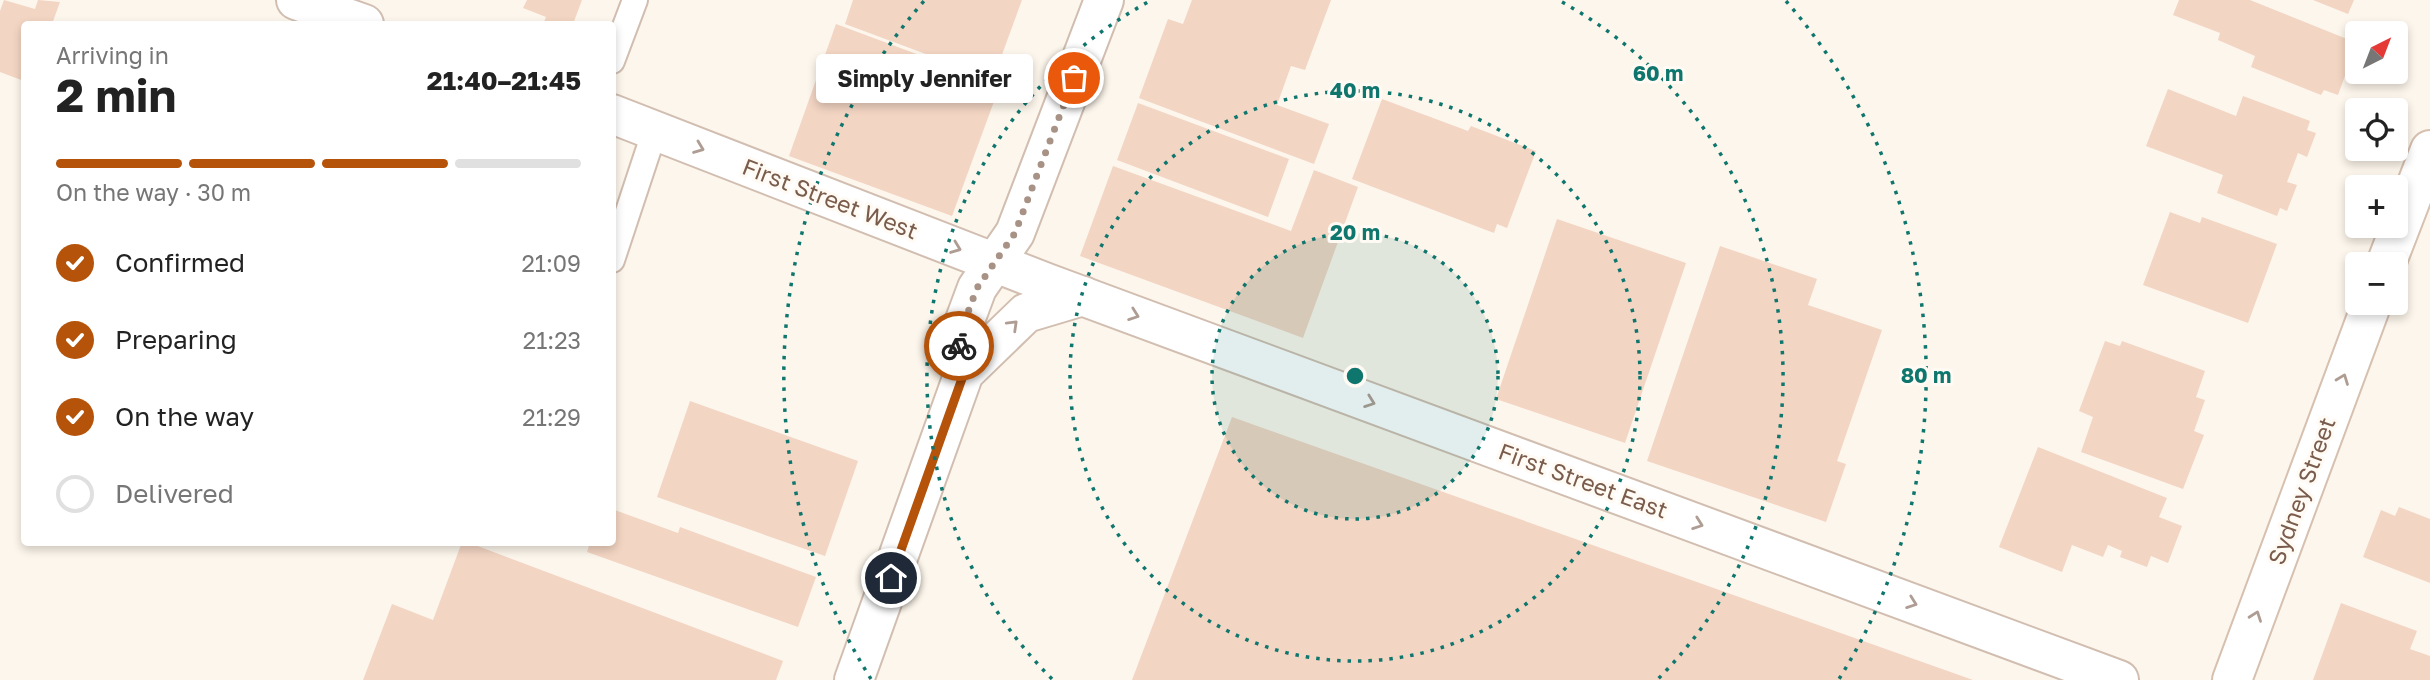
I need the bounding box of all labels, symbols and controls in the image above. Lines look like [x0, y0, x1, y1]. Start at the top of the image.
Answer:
north arrow [2345, 21, 2408, 84]
map controls [2345, 21, 2408, 315]
text: Arriving in [56, 41, 169, 69]
pin [1044, 48, 1104, 108]
callout: Simply Jennifer [815, 54, 1032, 102]
icon: bag [1055, 59, 1093, 97]
text: 60 m [1633, 60, 1683, 86]
text: Simply Jennifer [837, 64, 1012, 92]
text: 21:40–21:45 [427, 65, 581, 96]
text: 2 min [56, 67, 176, 122]
text: 40 m [1330, 77, 1380, 103]
button: locate [2345, 98, 2408, 161]
one-way arrow [692, 139, 704, 153]
street label: First Street West [739, 152, 922, 244]
button: + [2345, 175, 2408, 238]
text: On the way · 30 m [56, 178, 251, 206]
text: 20 m [1330, 219, 1380, 245]
one-way arrow [950, 240, 962, 254]
icon: check [56, 244, 94, 282]
text: Confirmed [115, 247, 245, 278]
text: 21:09 [521, 249, 581, 277]
button: − [2345, 252, 2408, 315]
one-way arrow [1127, 307, 1139, 321]
courier [924, 311, 994, 381]
icon: check [56, 321, 94, 359]
one-way arrow [1005, 321, 1018, 334]
text: Preparing [115, 324, 237, 355]
text: 21:23 [523, 326, 581, 354]
icon: bike [940, 327, 978, 365]
text: 80 m [1901, 362, 1951, 388]
centre of rings [1343, 364, 1367, 388]
one-way arrow [2334, 374, 2348, 386]
one-way arrow [1364, 394, 1376, 408]
icon: check [56, 398, 94, 436]
text: On the way [115, 401, 254, 432]
text: 21:29 [522, 403, 581, 431]
street label: Sydney Street [2261, 413, 2341, 568]
street label: First Street East [1495, 436, 1672, 524]
text: Delivered [115, 478, 234, 509]
one-way arrow [1692, 516, 1704, 530]
pin [861, 548, 921, 608]
icon: home [872, 559, 910, 597]
one-way arrow [1905, 595, 1917, 609]
one-way arrow [2248, 610, 2262, 622]

